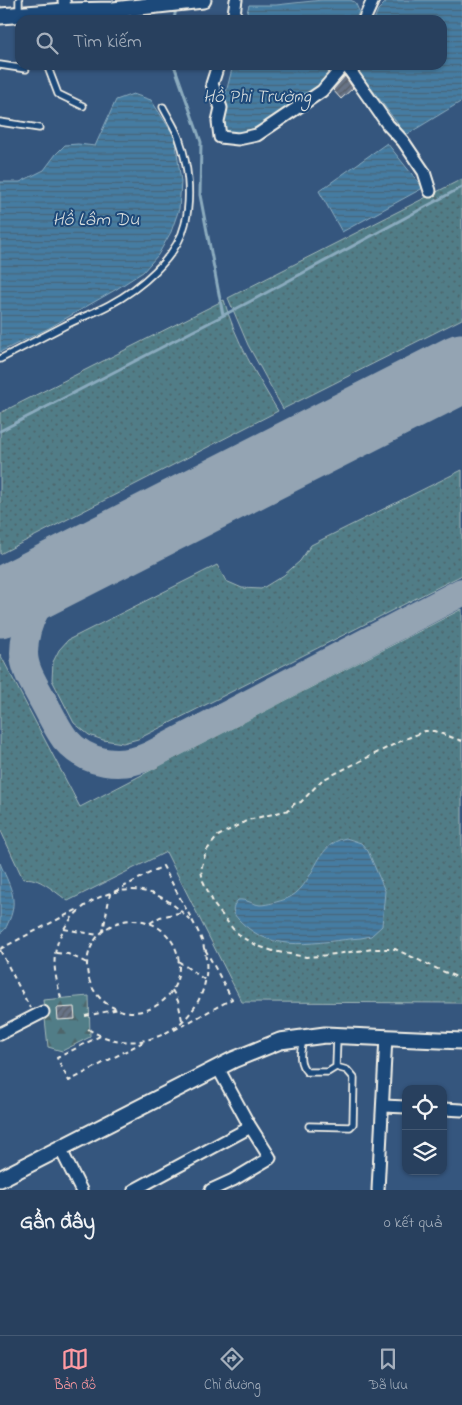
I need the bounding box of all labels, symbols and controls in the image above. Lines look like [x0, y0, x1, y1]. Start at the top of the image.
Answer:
search box [15, 15, 447, 70]
icon: search [33, 29, 61, 57]
text: Tìm kiếm [73, 29, 142, 56]
water label: Hồ Phi Trường [203, 84, 311, 112]
water label: Hồ Lâm Du [52, 207, 140, 234]
map controls [402, 1085, 447, 1175]
button: locate [402, 1085, 447, 1130]
button: layers [402, 1130, 447, 1175]
text: Gần đây [20, 1208, 95, 1238]
text: 0 kết quả [384, 1211, 442, 1235]
tab: Bản đồ [54, 1345, 96, 1396]
tab: Chỉ đường [204, 1345, 261, 1396]
tab: Đã lưu [369, 1345, 408, 1396]

